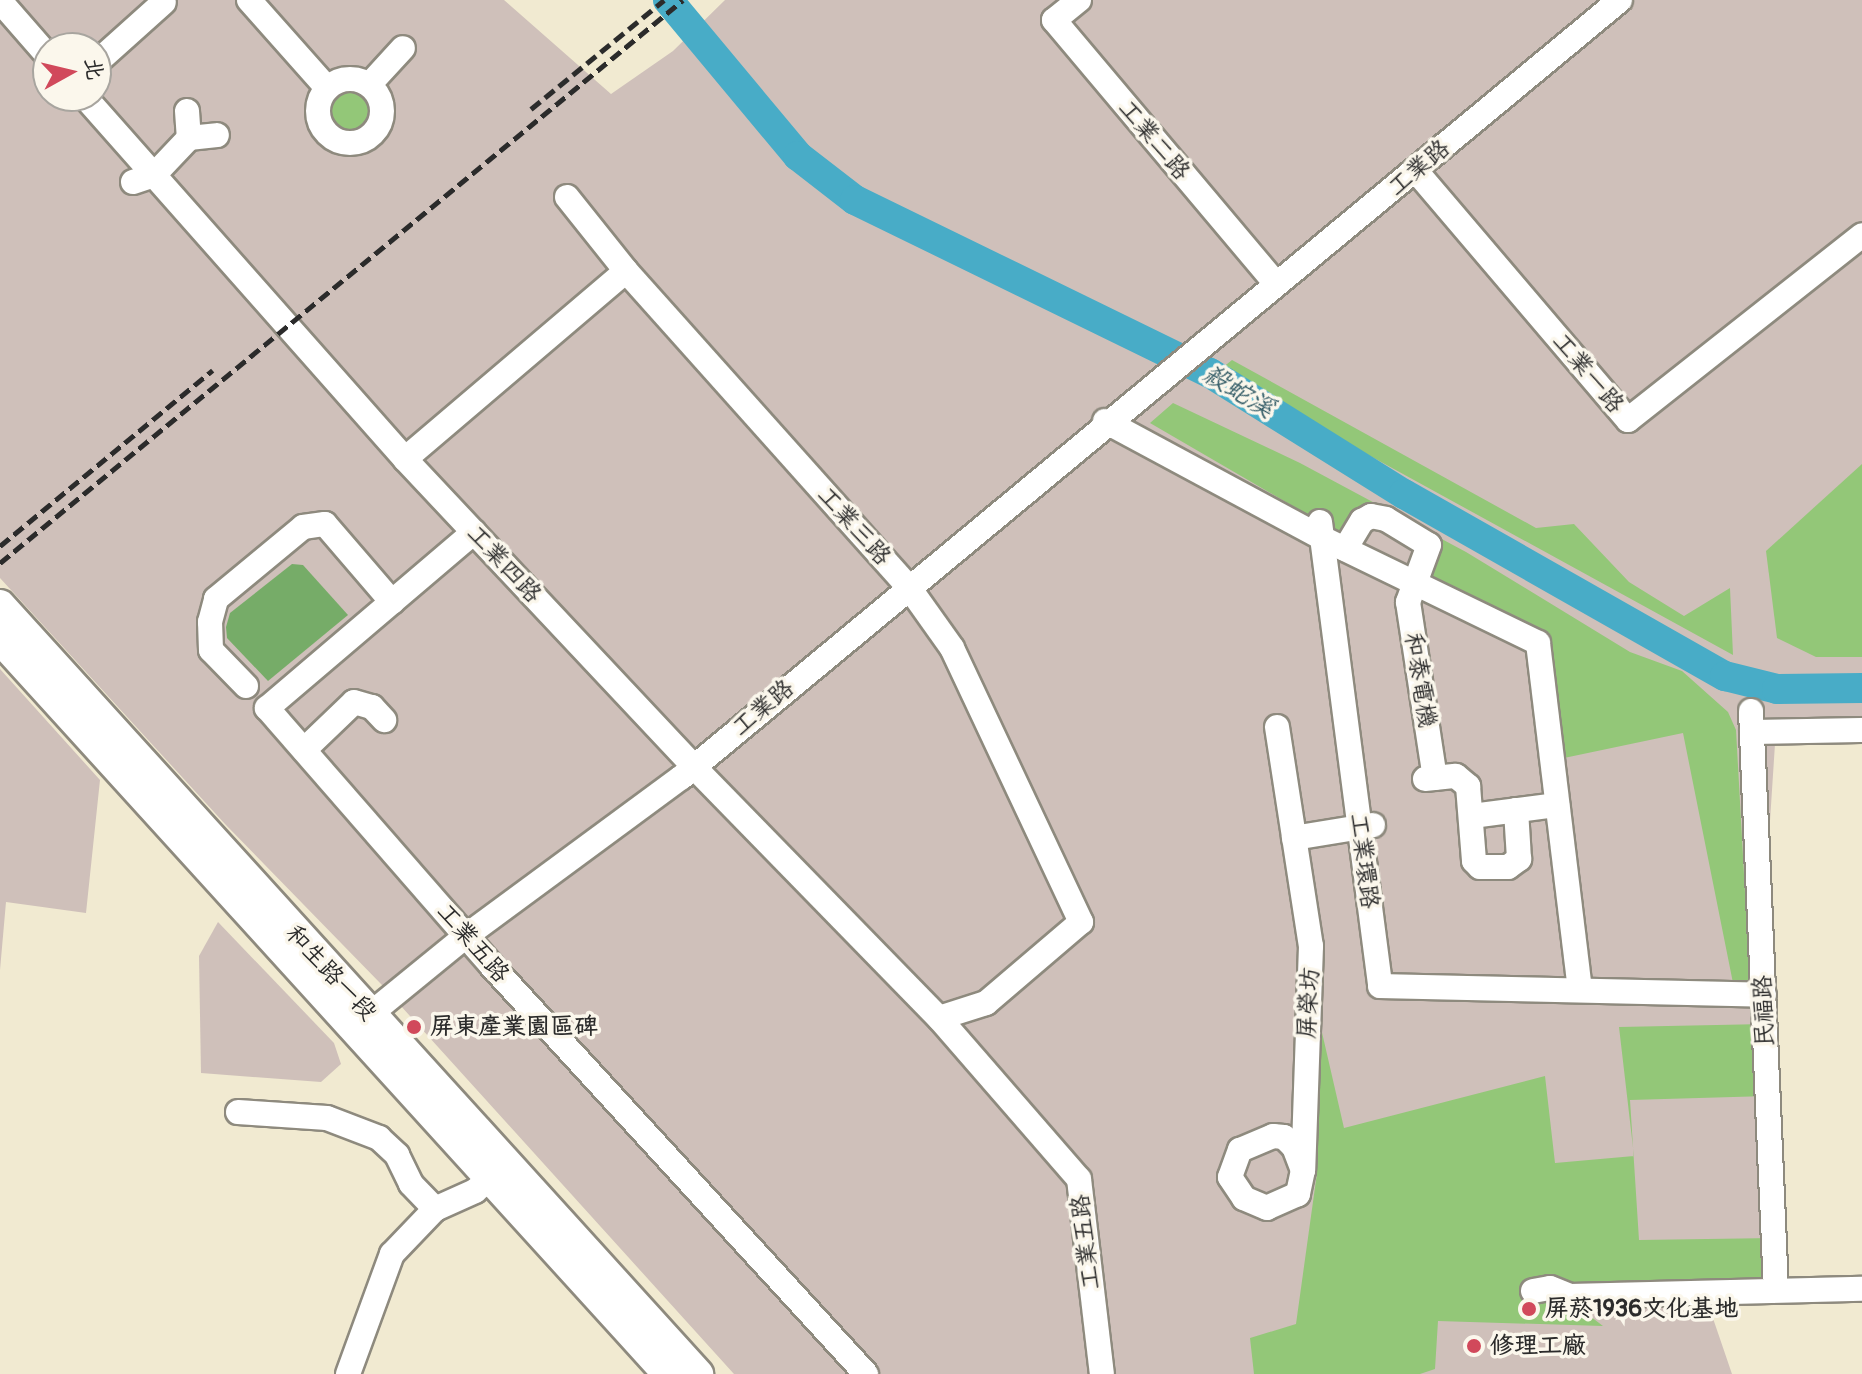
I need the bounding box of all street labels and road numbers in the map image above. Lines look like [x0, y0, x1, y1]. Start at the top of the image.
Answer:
street label: 工業二路 [1112, 94, 1196, 186]
street label: 工業路 [1382, 134, 1456, 202]
street label: 工業一路 [1546, 327, 1630, 419]
street label: 工業三路 [811, 481, 897, 571]
street label: 工業四路 [461, 519, 547, 609]
street label: 和泰電機 [1398, 630, 1442, 730]
street label: 工業路 [726, 674, 800, 742]
street label: 工業環路 [1344, 812, 1384, 910]
street label: 工業五路 [431, 897, 515, 989]
street label: 和生路一段 [280, 919, 382, 1027]
street label: 屏榮坊 [1293, 966, 1325, 1040]
street label: 民福路 [1748, 975, 1780, 1047]
street label: 工業五路 [1066, 1193, 1106, 1291]

